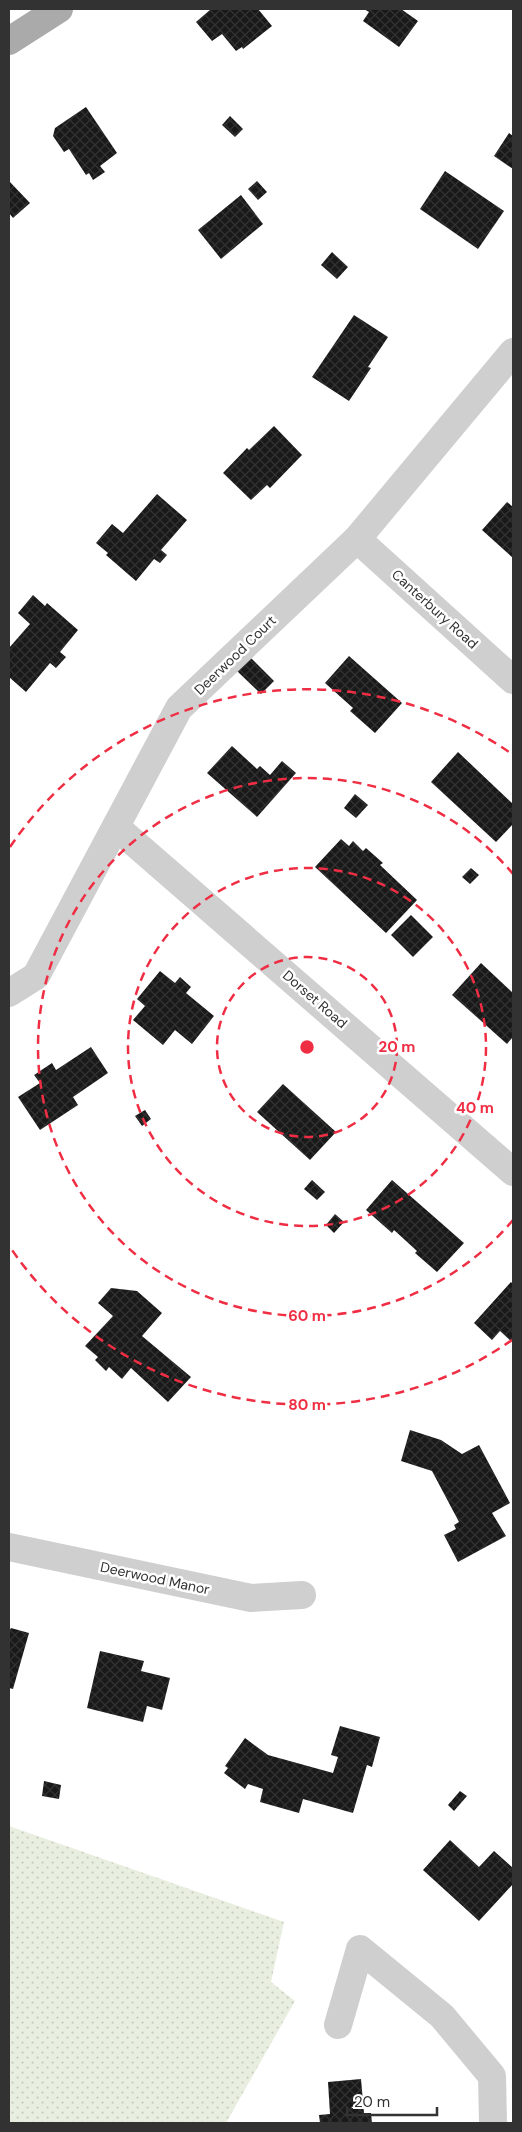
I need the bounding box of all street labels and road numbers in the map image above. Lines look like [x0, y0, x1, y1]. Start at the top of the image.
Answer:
street label: Canterbury Road [388, 565, 482, 653]
street label: Deerwood Court [190, 611, 280, 699]
street label: Dorset Road [279, 966, 351, 1032]
street label: Deerwood Manor [99, 1558, 211, 1598]

